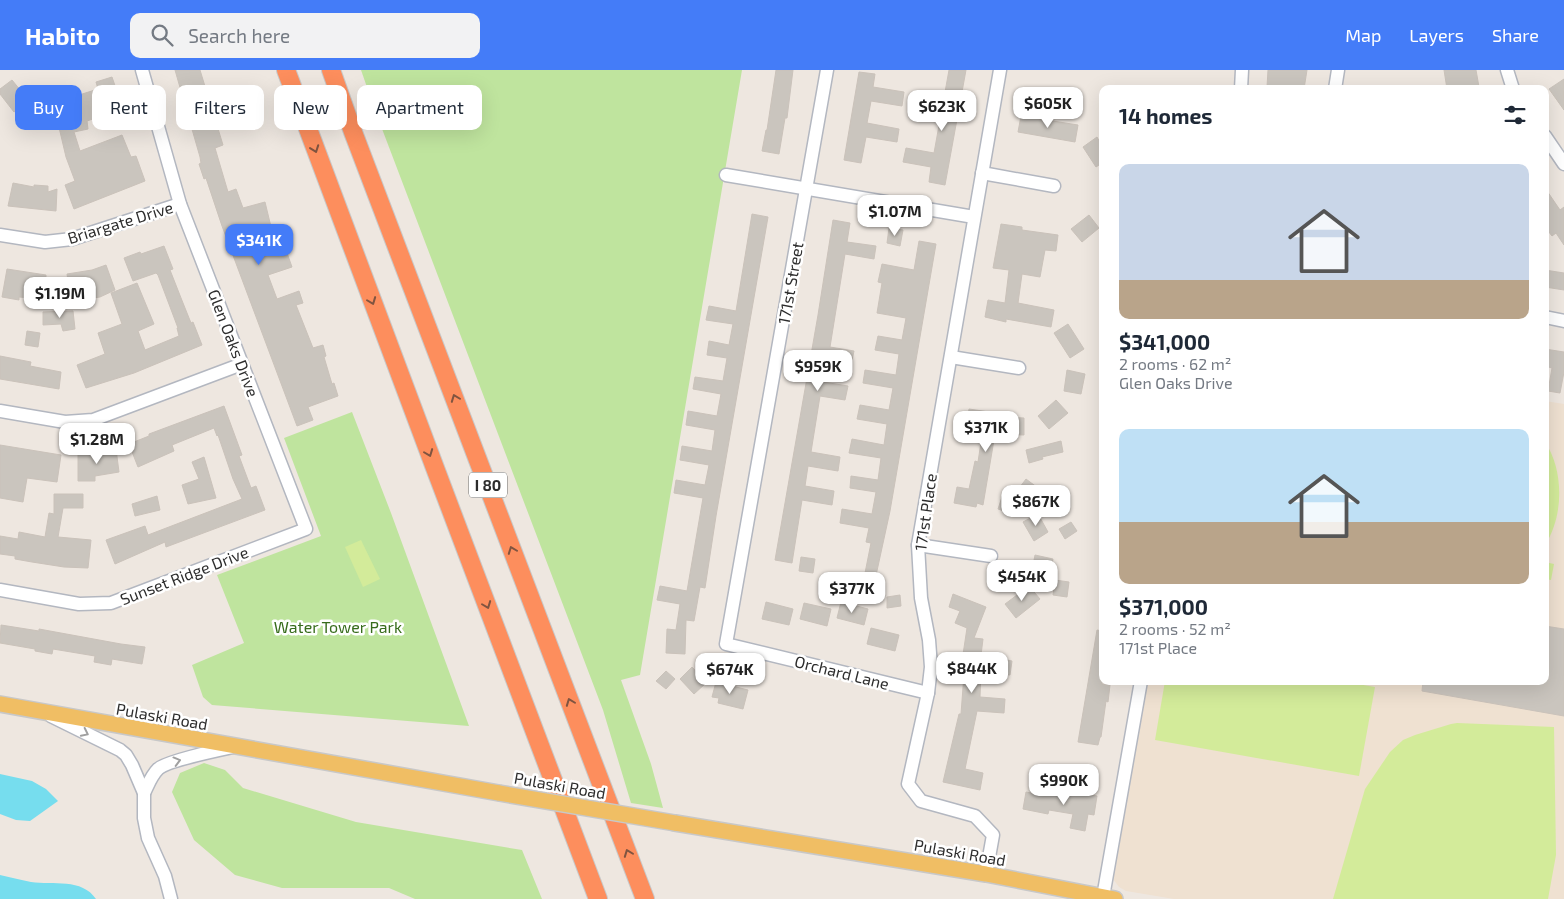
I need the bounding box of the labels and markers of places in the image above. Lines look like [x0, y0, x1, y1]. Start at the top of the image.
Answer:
pin: $605K [1013, 87, 1083, 129]
pin: $623K [907, 90, 977, 132]
pin: $1.07M [854, 194, 936, 237]
pin: $341K [224, 224, 294, 266]
pin: $1.19M [19, 276, 101, 319]
pin: $959K [783, 350, 853, 392]
pin: $371K [951, 410, 1021, 453]
pin: $1.28M [56, 422, 138, 465]
pin: $867K [1001, 484, 1071, 527]
pin: $454K [987, 560, 1057, 602]
pin: $377K [817, 572, 887, 614]
pin: $674K [695, 652, 765, 695]
pin: $844K [937, 652, 1007, 694]
pin: $990K [1029, 764, 1099, 806]

